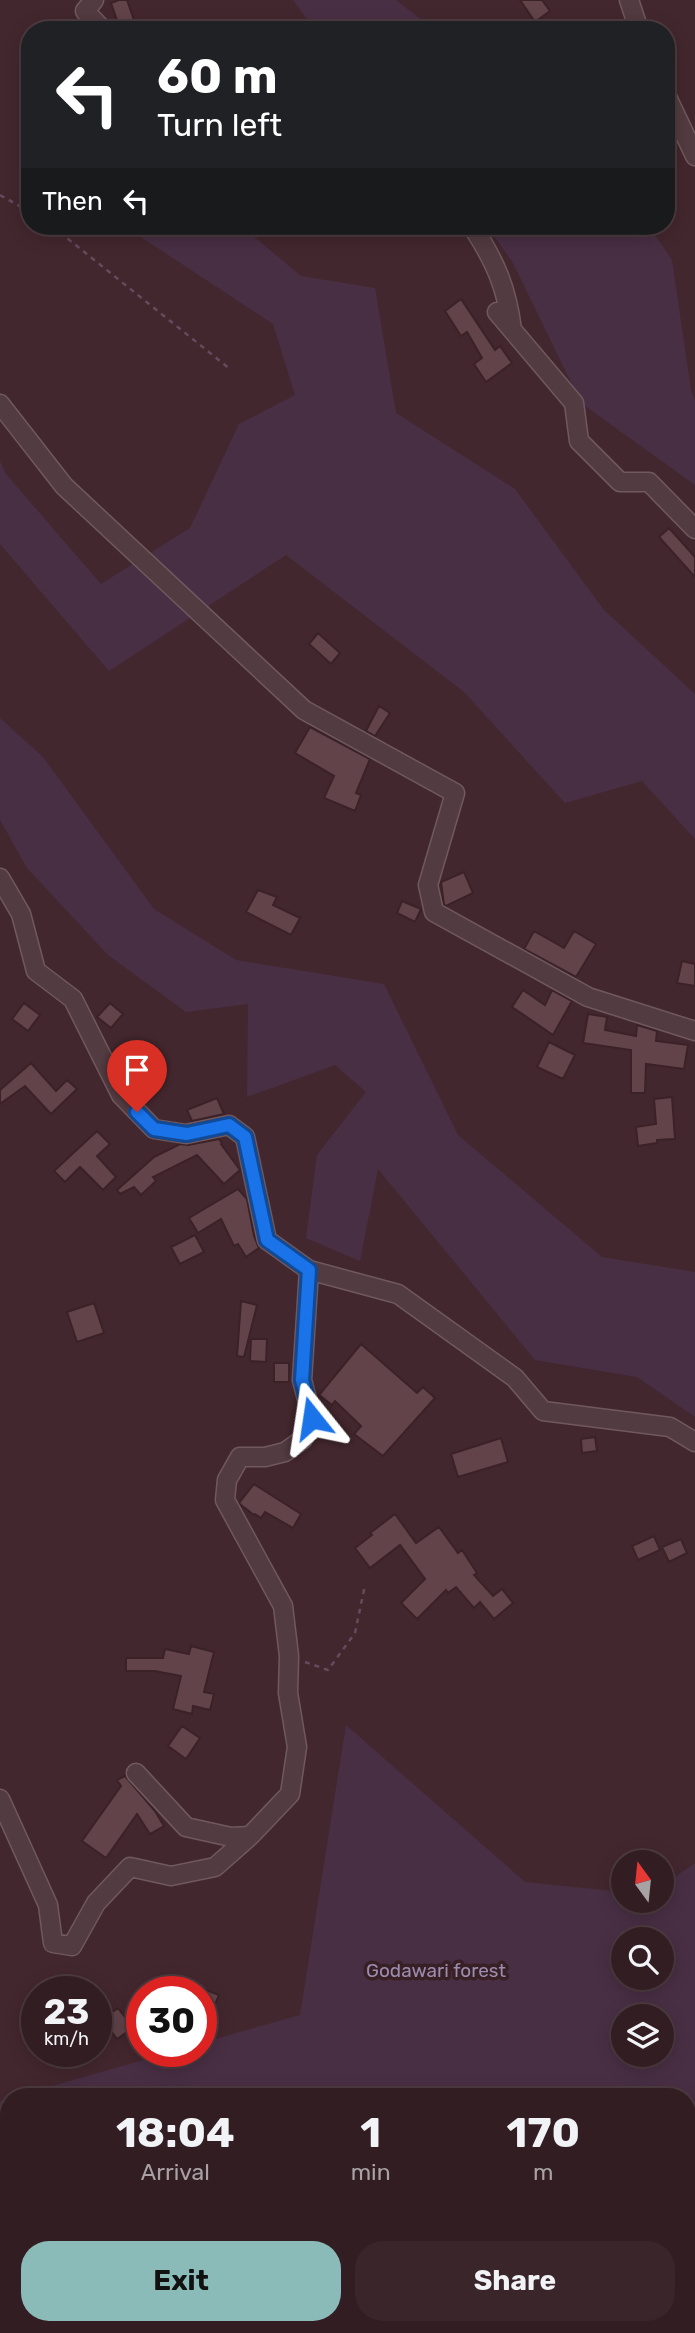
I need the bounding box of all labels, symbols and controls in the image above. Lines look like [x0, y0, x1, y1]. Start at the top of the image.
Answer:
text: 60 m [157, 47, 278, 105]
icon: left [42, 49, 133, 140]
text: Turn left [157, 106, 282, 144]
icon: left [117, 182, 155, 220]
text: Then [42, 186, 103, 217]
pin [107, 1040, 167, 1112]
icon: arrive [118, 1051, 156, 1089]
position arrow [275, 1381, 349, 1455]
north arrow [611, 1850, 674, 1913]
map controls [611, 1850, 674, 2067]
button: search [611, 1927, 674, 1990]
park label: Godawari forest [366, 1959, 507, 1982]
speed limit sign: 30 [126, 1976, 217, 2067]
text: 23 [44, 1991, 89, 2033]
button: layers [611, 2004, 674, 2067]
text: km/h [44, 2028, 89, 2050]
text: 18:04 [116, 2108, 235, 2158]
text: 1 [360, 2108, 381, 2158]
text: 170 [507, 2108, 580, 2158]
text: Arrival [141, 2158, 210, 2186]
text: min [351, 2158, 391, 2186]
text: m [533, 2158, 554, 2186]
button: Exit [21, 2241, 341, 2321]
button: Share [355, 2241, 675, 2321]

